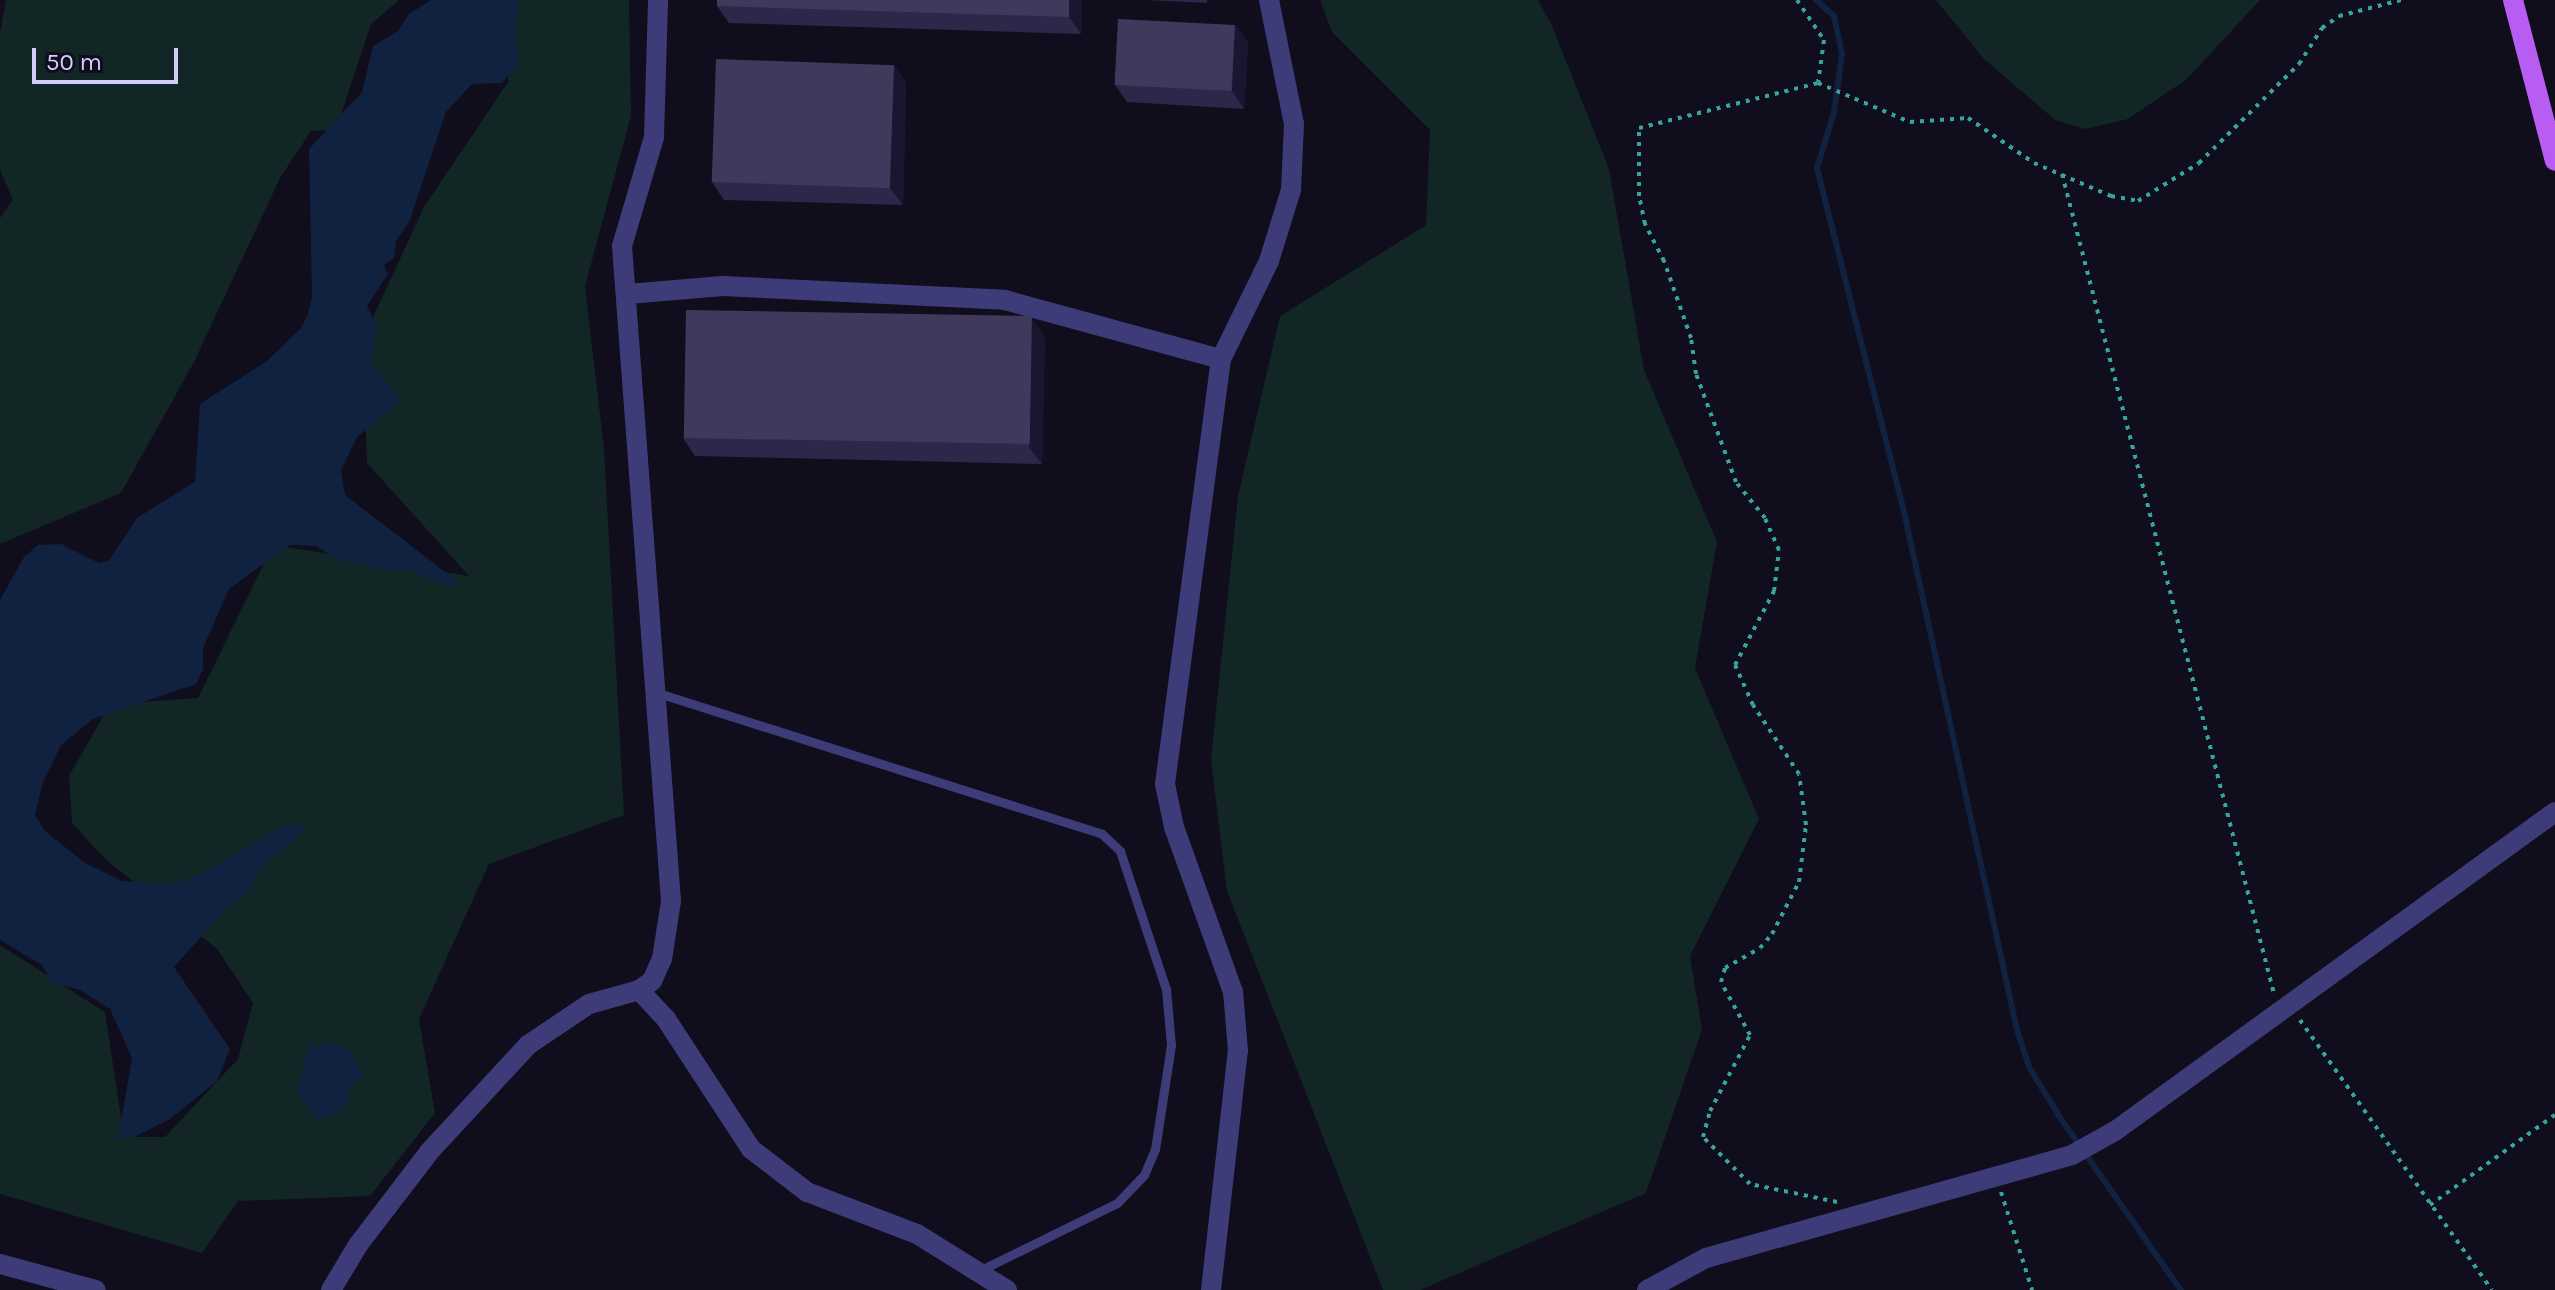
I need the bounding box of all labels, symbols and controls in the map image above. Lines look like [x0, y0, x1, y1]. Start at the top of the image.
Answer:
scale bar [36, 32, 182, 82]
text: 50 m [46, 48, 102, 76]

